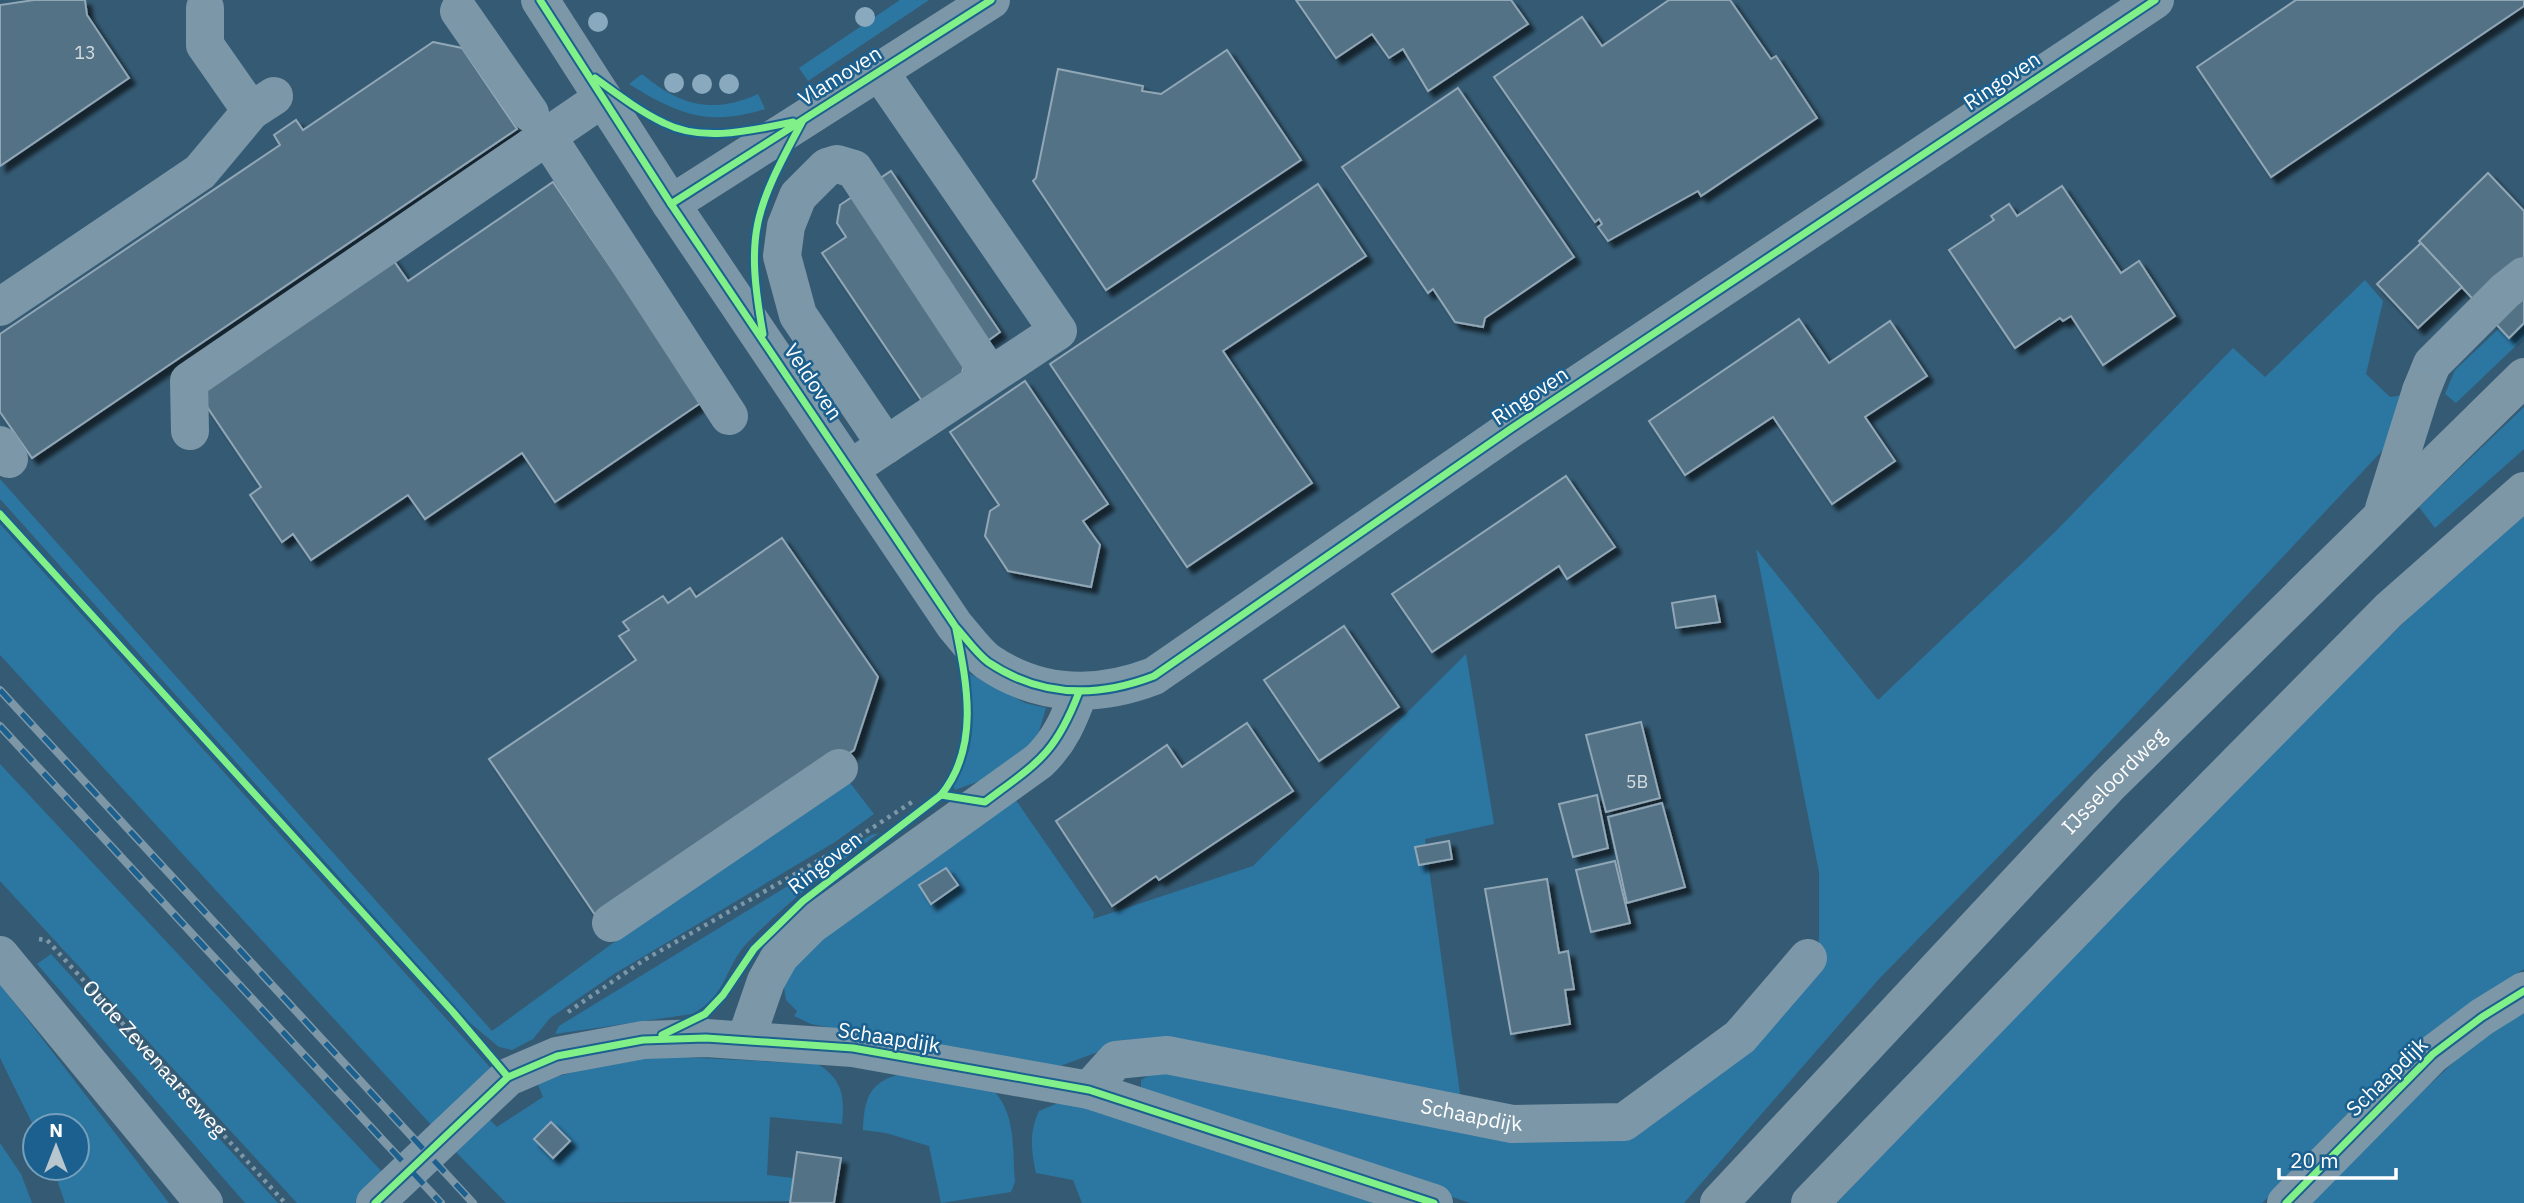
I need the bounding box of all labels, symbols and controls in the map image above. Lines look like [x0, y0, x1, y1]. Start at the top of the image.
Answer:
street label: Vlamoven [793, 39, 886, 112]
house number: 13 [74, 41, 96, 64]
street label: Ringoven [1958, 44, 2045, 116]
street label: Veldoven [778, 338, 850, 425]
street label: Ringoven [1486, 359, 1573, 431]
street label: IJsseloordweg [2055, 721, 2172, 840]
house number: 5B [1626, 770, 1648, 793]
street label: Ringoven [782, 824, 867, 900]
street label: Oude Zevenaarseweg [77, 973, 234, 1143]
street label: Schaapdijk [836, 1015, 942, 1059]
street label: Schaapdijk [2340, 1030, 2433, 1122]
street label: Schaapdijk [1418, 1091, 1522, 1137]
north arrow [21, 1112, 91, 1182]
text: N [49, 1118, 63, 1142]
scale bar [2279, 1136, 2396, 1180]
text: 20 m [2290, 1146, 2339, 1174]

